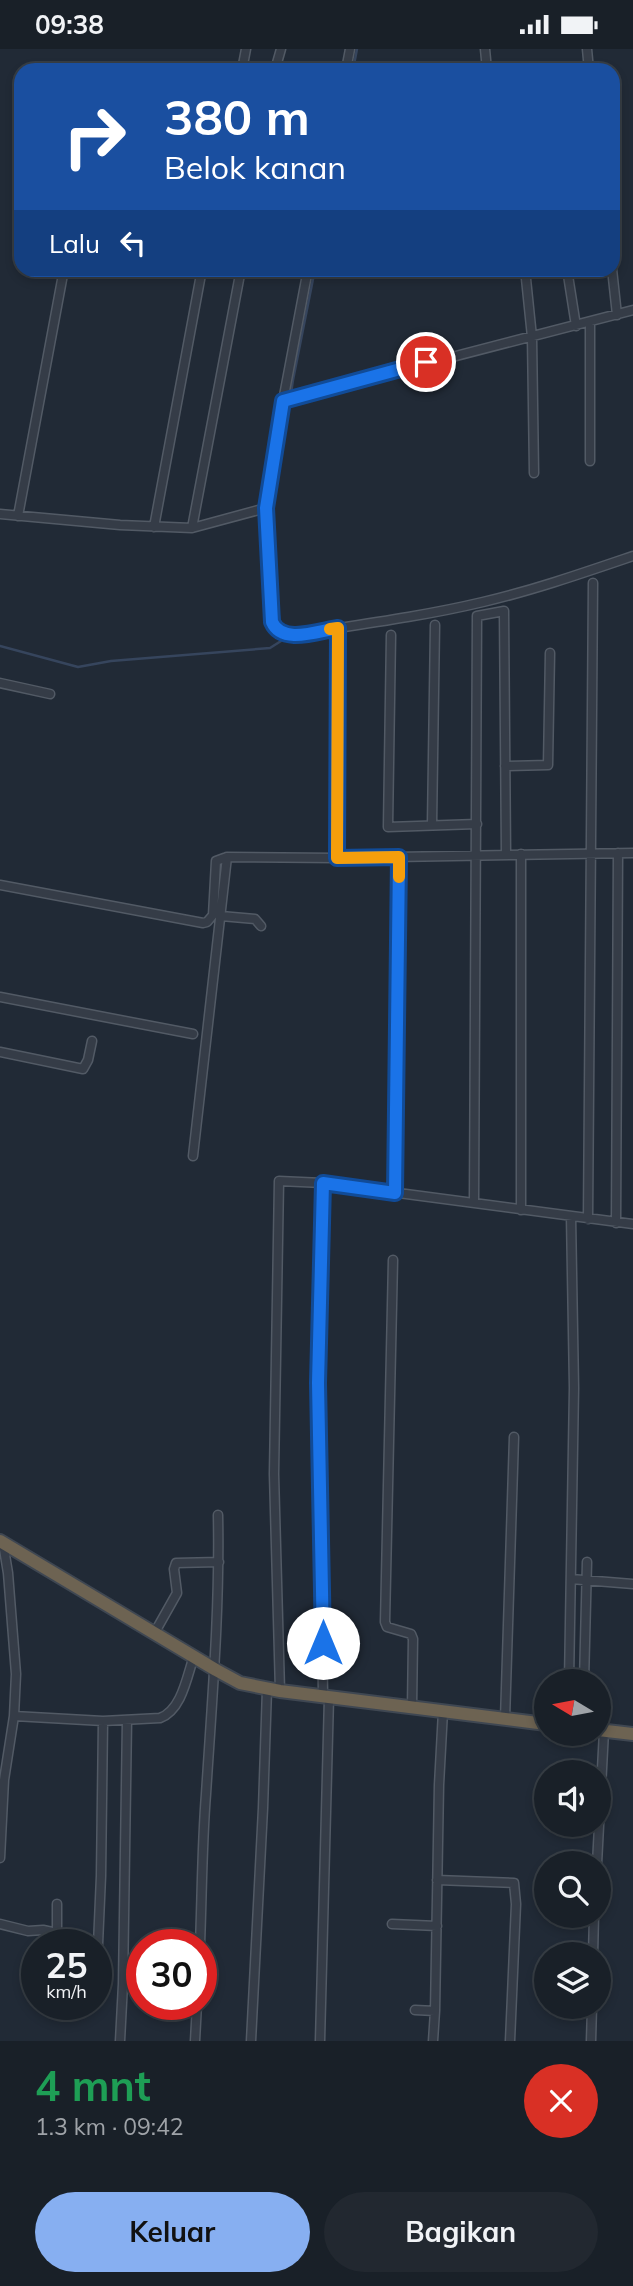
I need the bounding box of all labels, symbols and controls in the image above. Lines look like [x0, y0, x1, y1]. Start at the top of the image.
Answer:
text: 09:38 [35, 8, 104, 41]
text: 380 m [164, 86, 310, 147]
icon: right [49, 91, 140, 182]
text: Belok kanan [164, 147, 346, 187]
icon: left [114, 224, 152, 262]
text: Lalu [49, 227, 100, 260]
pin [396, 332, 456, 392]
icon: arrive [407, 343, 445, 381]
position arrow [286, 1606, 360, 1680]
north arrow [534, 1669, 611, 1747]
map controls [534, 1669, 611, 2019]
button: sound [534, 1760, 611, 1837]
button: search [534, 1851, 611, 1928]
speed limit sign: 30 [126, 1929, 217, 2020]
button: layers [534, 1942, 611, 2019]
text: 25 [45, 1943, 88, 1987]
text: km/h [46, 1980, 87, 2003]
text: 4 mnt [35, 2059, 151, 2112]
button: close [524, 2064, 598, 2138]
text: 1.3 km · 09:42 [35, 2112, 184, 2141]
button: Keluar [35, 2192, 310, 2272]
button: Bagikan [324, 2192, 598, 2272]

